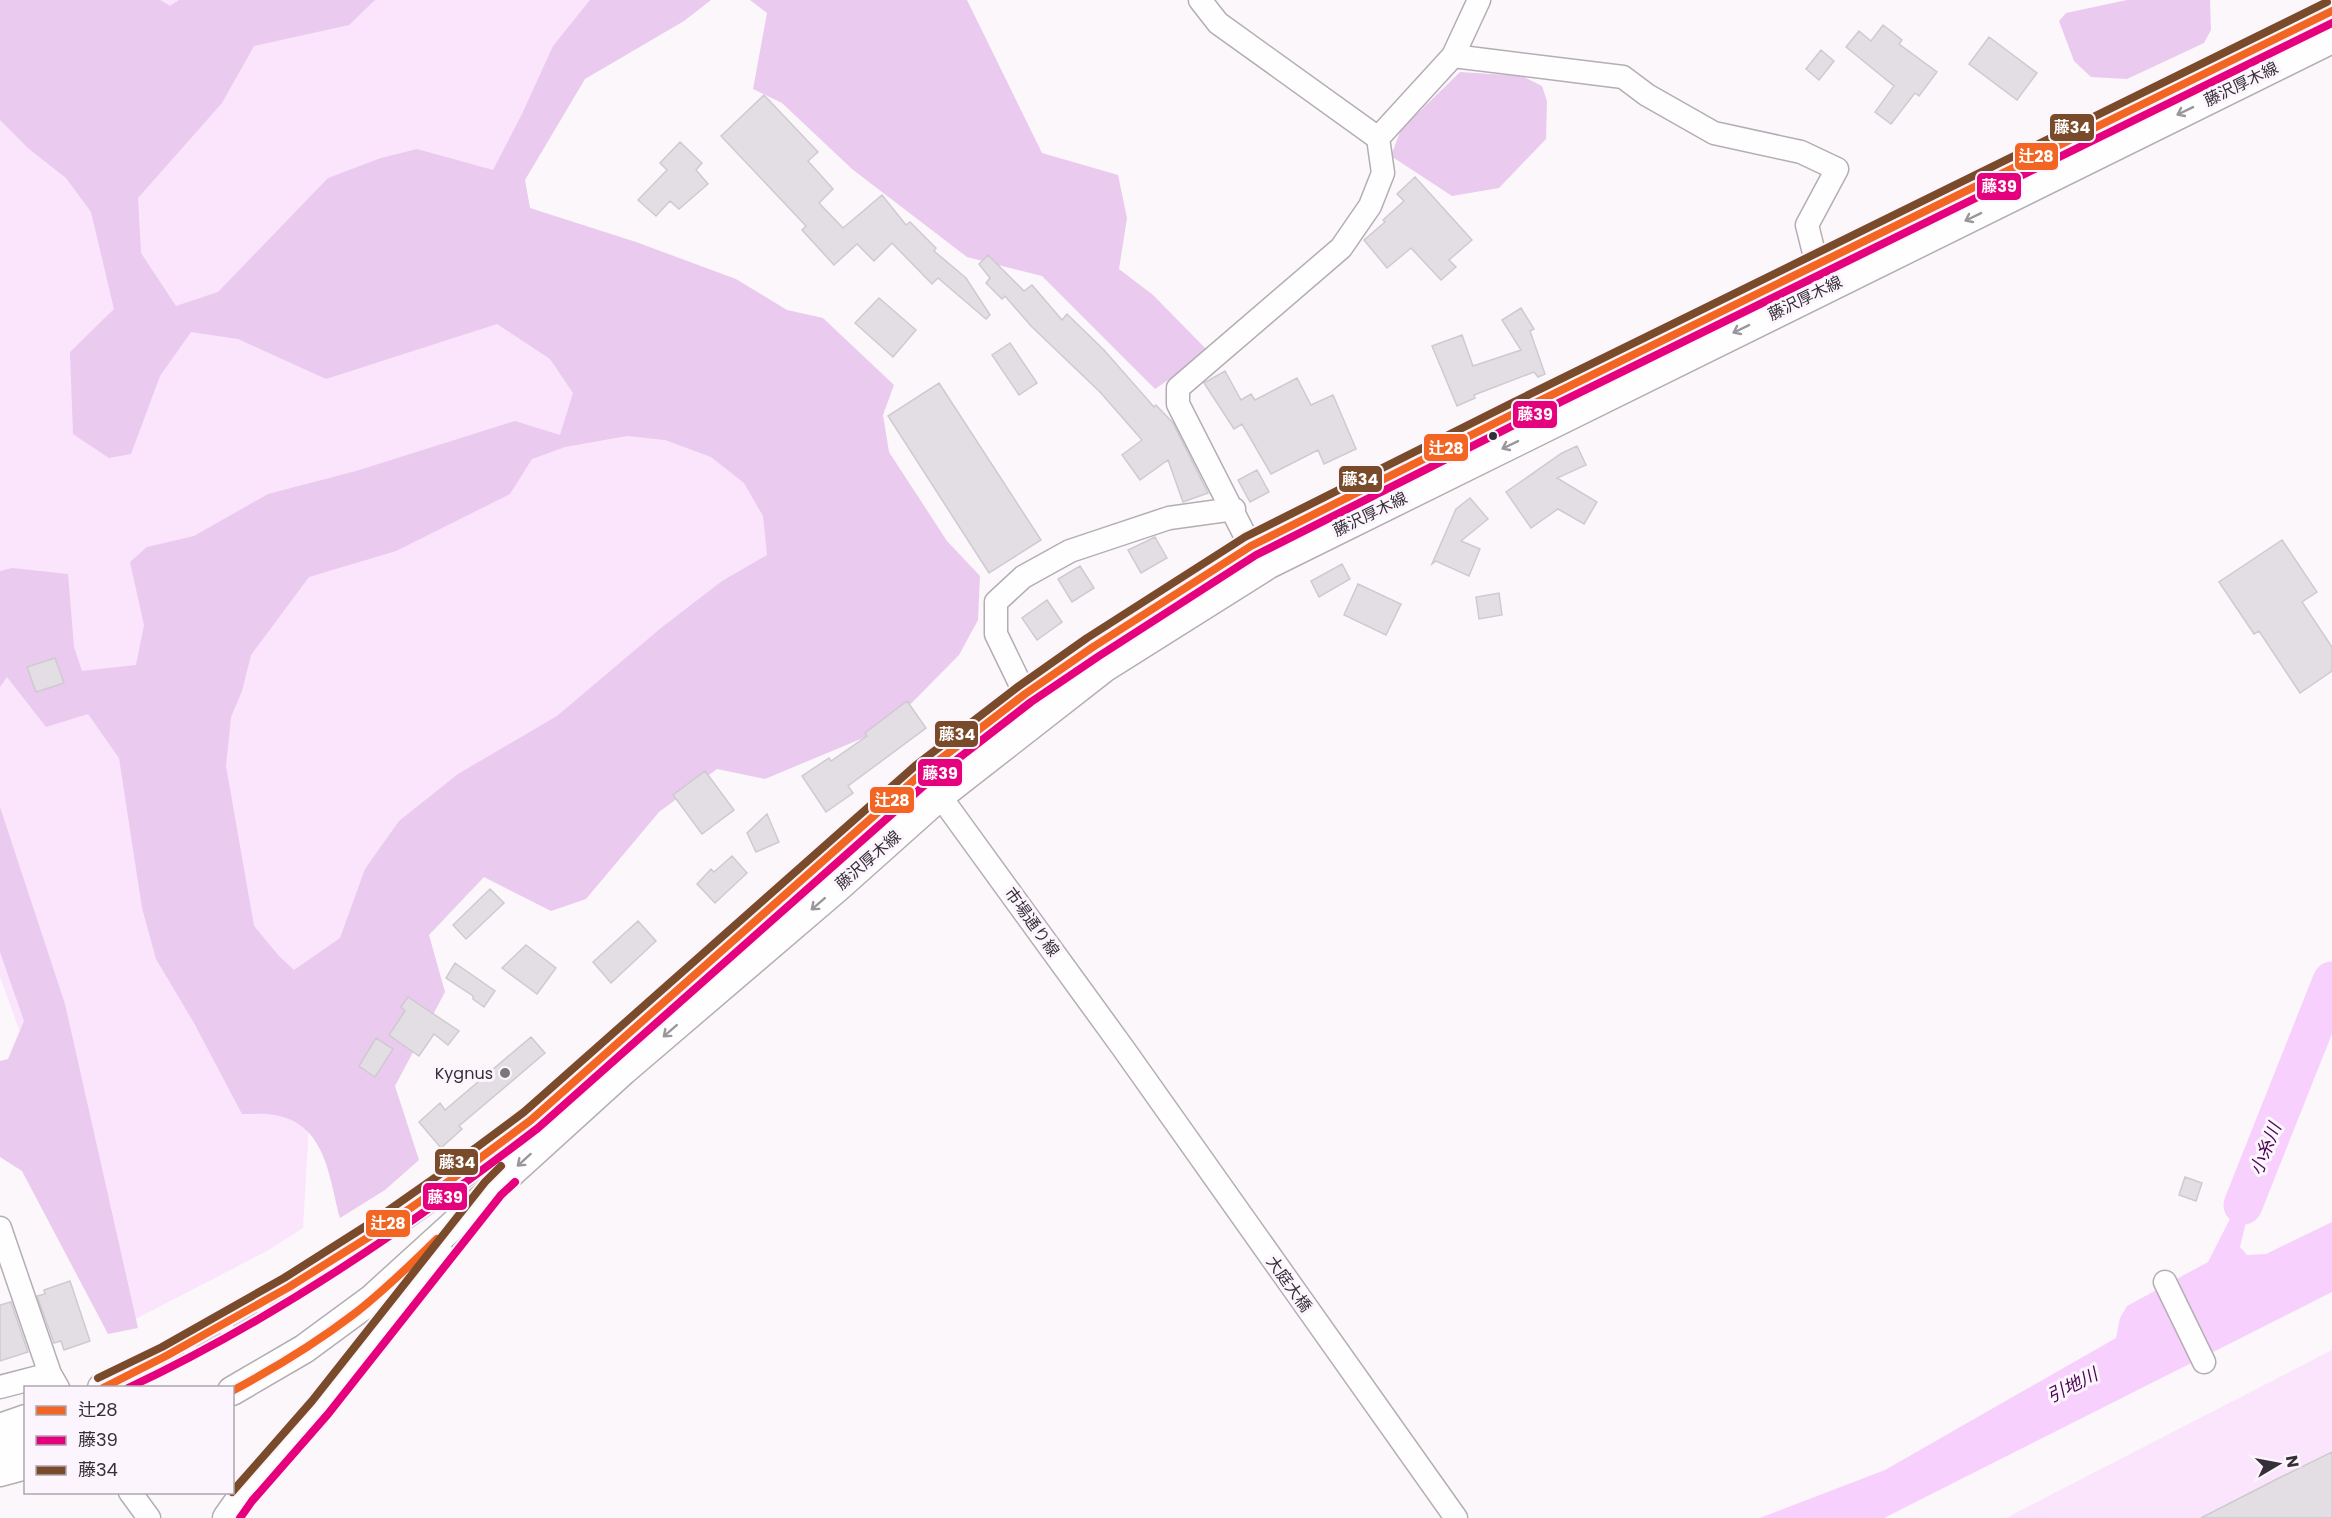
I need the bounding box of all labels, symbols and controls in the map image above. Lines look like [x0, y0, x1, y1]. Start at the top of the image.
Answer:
street label: 藤沢厚木線 [2200, 56, 2282, 112]
one-way arrow [2177, 106, 2195, 118]
line badge: 藤34 [2049, 113, 2095, 142]
text: 藤34 [2054, 116, 2090, 139]
line badge: 辻28 [2014, 142, 2059, 171]
text: 辻28 [2018, 145, 2054, 168]
line badge: 藤39 [1976, 172, 2022, 201]
text: 藤39 [1981, 175, 2017, 198]
one-way arrow [1965, 211, 1983, 223]
street label: 藤沢厚木線 [1764, 270, 1846, 326]
one-way arrow [1732, 324, 1750, 336]
line badge: 藤39 [1512, 400, 1558, 429]
text: 藤39 [1517, 403, 1553, 426]
unlabelled marker [1487, 430, 1499, 442]
line badge: 辻28 [1423, 433, 1469, 462]
text: 辻28 [1428, 437, 1464, 460]
one-way arrow [1502, 440, 1520, 452]
line badge: 藤34 [1338, 465, 1383, 493]
text: 藤34 [1342, 468, 1378, 491]
street label: 藤沢厚木線 [1329, 486, 1411, 542]
line badge: 藤34 [934, 720, 979, 748]
text: 藤34 [939, 723, 975, 746]
line badge: 藤39 [917, 758, 963, 787]
text: 藤39 [922, 762, 958, 785]
line badge: 辻28 [869, 786, 915, 814]
text: 辻28 [874, 789, 910, 812]
street label: 藤沢厚木線 [830, 825, 906, 895]
street label: 市場通り線 [999, 883, 1065, 961]
one-way arrow [811, 897, 826, 911]
one-way arrow [663, 1024, 678, 1038]
place label: Kygnus [435, 1062, 493, 1085]
marker: Kygnus [498, 1066, 512, 1080]
water label: 小糸川 [2243, 1117, 2287, 1179]
line badge: 藤34 [434, 1148, 479, 1176]
text: 藤34 [439, 1151, 475, 1174]
one-way arrow [517, 1153, 532, 1167]
line badge: 藤39 [422, 1182, 468, 1211]
text: 藤39 [427, 1186, 463, 1209]
line badge: 辻28 [365, 1209, 411, 1238]
text: 辻28 [370, 1212, 406, 1235]
street label: 大庭大橋 [1261, 1251, 1317, 1317]
water label: 引地川 [2042, 1361, 2104, 1408]
legend [24, 1386, 234, 1494]
text: 辻28 [78, 1397, 118, 1422]
text: 藤39 [78, 1427, 118, 1452]
north arrow [2248, 1434, 2308, 1494]
text: N [2280, 1454, 2305, 1469]
text: 藤34 [78, 1457, 118, 1482]

